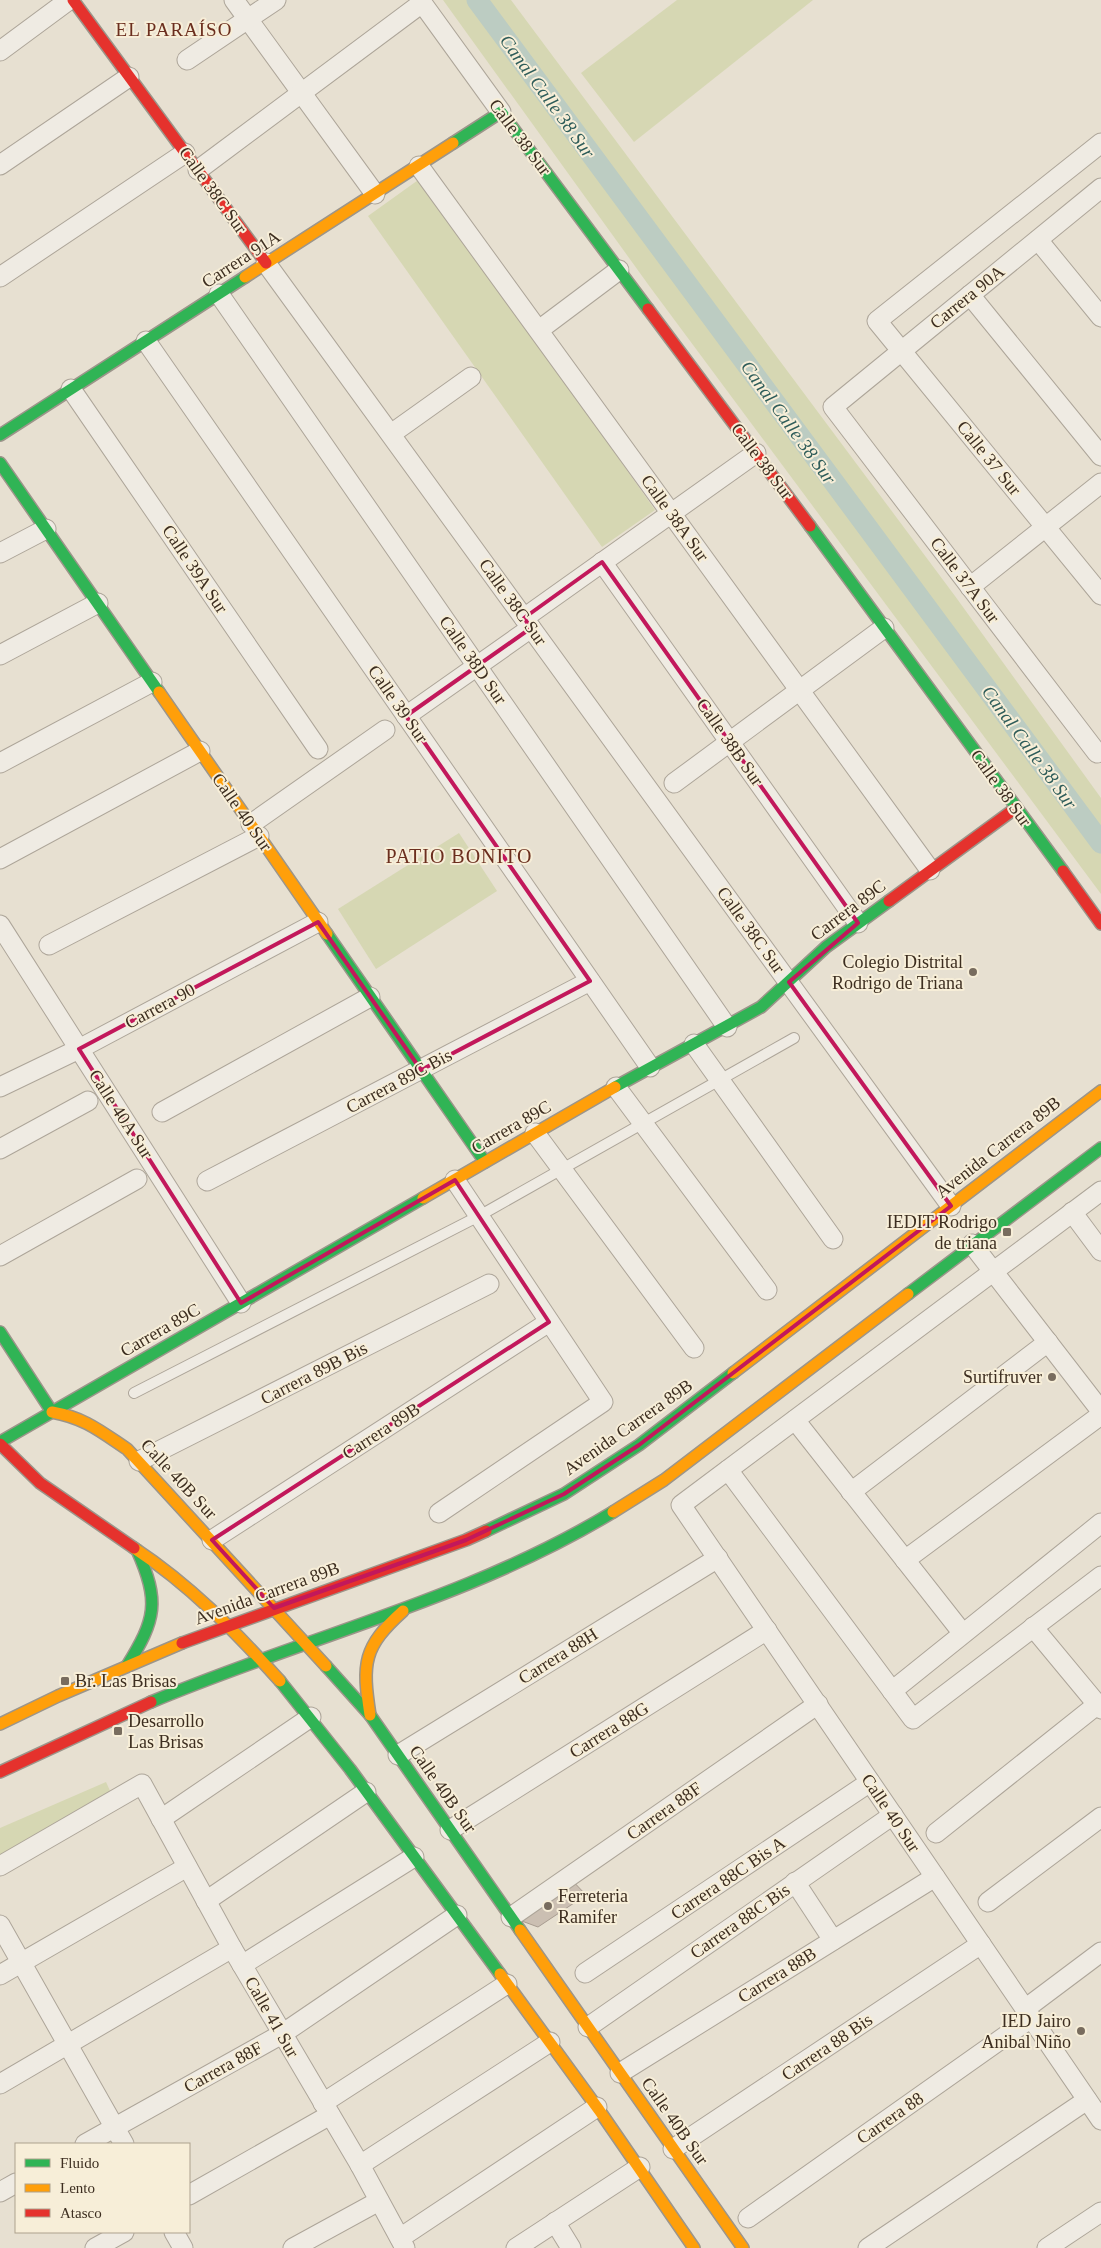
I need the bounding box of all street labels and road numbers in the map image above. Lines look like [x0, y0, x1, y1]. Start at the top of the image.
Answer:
street label: Calle 38 Sur [484, 95, 556, 179]
street label: Calle 38C Sur [175, 143, 251, 237]
street label: Carrera 91A [198, 226, 284, 292]
street label: Carrera 90A [926, 261, 1008, 333]
street label: Calle 37 Sur [953, 417, 1025, 499]
street label: Calle 38 Sur [726, 419, 798, 503]
street label: Calle 38A Sur [637, 471, 713, 565]
street label: Calle 39A Sur [158, 521, 232, 617]
street label: Calle 37A Sur [926, 533, 1004, 627]
street label: Calle 38C Sur [475, 555, 551, 649]
street label: Calle 38D Sur [435, 612, 511, 708]
street label: Calle 39 Sur [364, 661, 432, 747]
street label: Calle 38B Sur [693, 694, 767, 790]
street label: Calle 38 Sur [966, 745, 1036, 831]
street label: Calle 40 Sur [208, 769, 276, 855]
street label: Carrera 89C [807, 875, 889, 945]
street label: Calle 38C Sur [713, 883, 789, 977]
street label: Carrera 90 [122, 979, 198, 1033]
street label: Carrera 89C Bis [343, 1045, 455, 1117]
street label: Calle 40A Sur [85, 1066, 157, 1162]
street label: Avenida Carrera 89B [932, 1092, 1064, 1202]
street label: Carrera 89C [468, 1096, 554, 1158]
street label: Carrera 89C [117, 1299, 203, 1361]
street label: Carrera 89B Bis [257, 1338, 371, 1408]
street label: Avenida Carrera 89B [560, 1375, 696, 1479]
street label: Carrera 89B [338, 1399, 424, 1463]
street label: Calle 40B Sur [137, 1435, 221, 1523]
street label: Avenida Carrera 89B [192, 1558, 342, 1628]
street label: Carrera 88H [515, 1624, 601, 1688]
street label: Carrera 88G [566, 1698, 652, 1762]
street label: Calle 40B Sur [406, 1741, 480, 1837]
street label: Calle 40 Sur [858, 1770, 924, 1856]
street label: Carrera 88F [623, 1778, 705, 1844]
street label: Carrera 88C Bis A [666, 1831, 790, 1925]
street label: Carrera 88C Bis [686, 1879, 794, 1963]
street label: Carrera 88B [734, 1943, 820, 2007]
street label: Calle 41 Sur [241, 1973, 303, 2061]
street label: Carrera 88 Bis [778, 2009, 876, 2085]
street label: Carrera 88F [180, 2037, 266, 2097]
street label: Calle 40B Sur [638, 2073, 712, 2169]
street label: Carrera 88 [853, 2088, 927, 2148]

